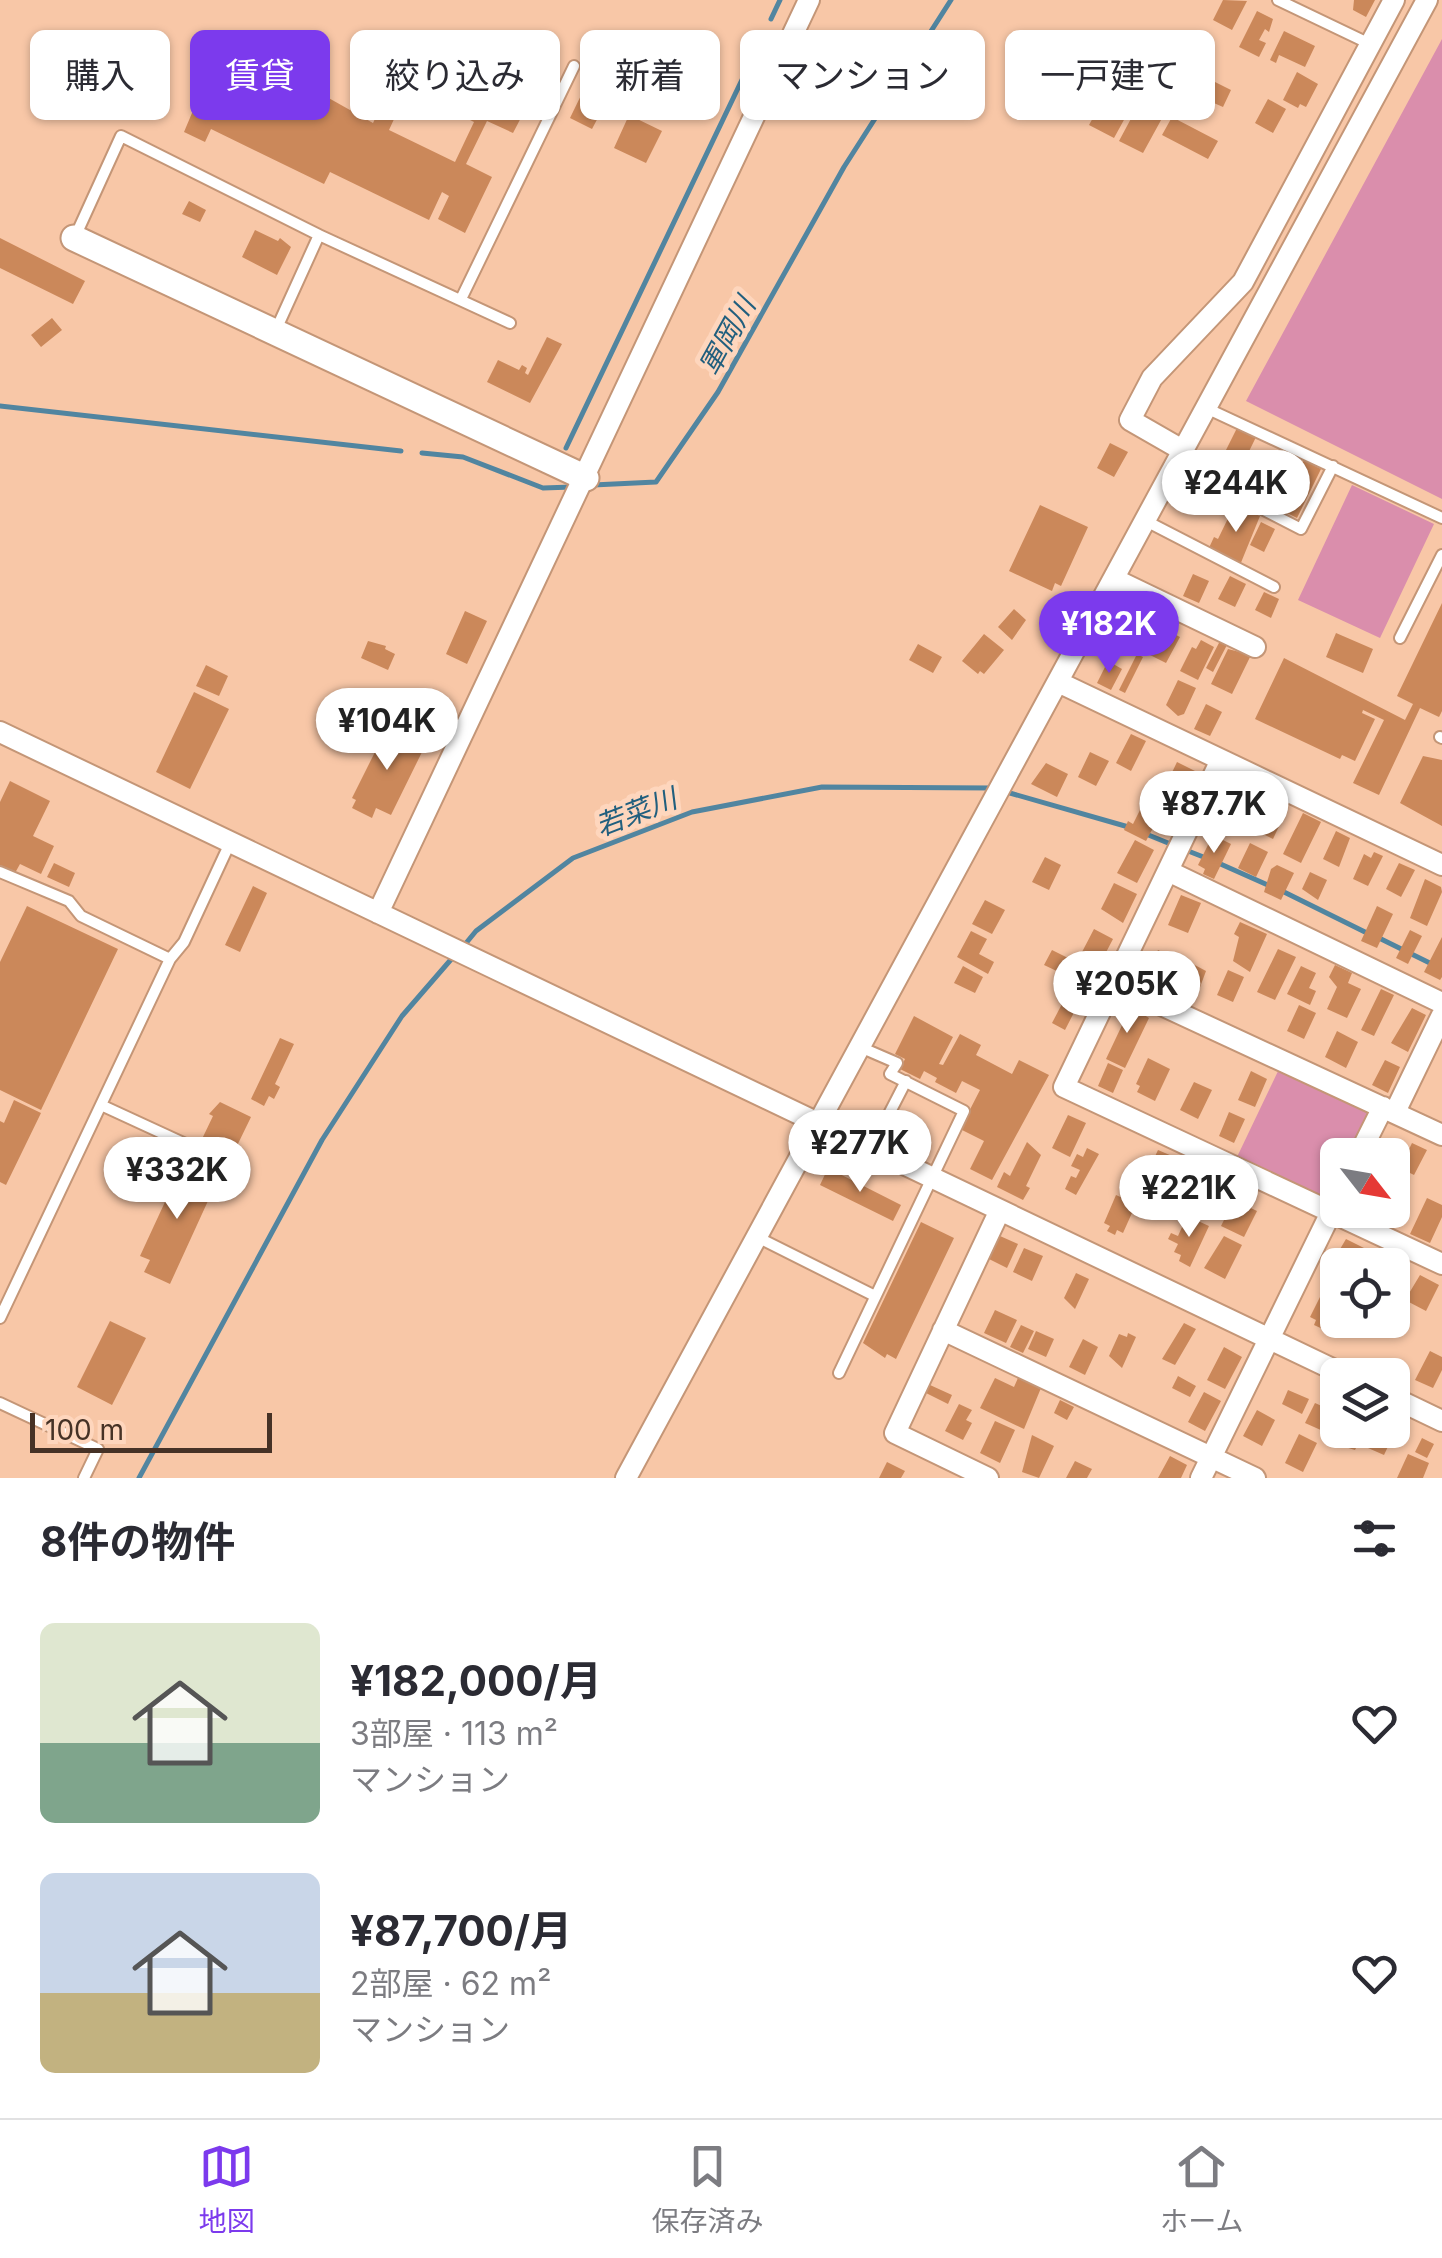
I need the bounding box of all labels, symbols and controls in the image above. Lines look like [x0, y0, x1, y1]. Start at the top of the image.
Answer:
chip: 購入 [30, 30, 170, 120]
chip: 賃貸 [190, 30, 330, 120]
chip: 絞り込み [350, 30, 560, 120]
chip: 新着 [580, 30, 720, 120]
chip: マンション [740, 30, 985, 120]
chip: 一戸建て [1005, 30, 1215, 120]
water label: 軍岡川 [692, 288, 764, 381]
pin: ¥244K [1166, 450, 1306, 535]
text: ¥244K [1184, 463, 1288, 502]
pin: ¥182K [1039, 591, 1179, 676]
text: ¥182K [1061, 604, 1157, 643]
pin: ¥104K [317, 688, 457, 773]
text: ¥104K [338, 701, 436, 740]
pin: ¥87.7K [1133, 771, 1295, 856]
water label: 若菜川 [591, 780, 684, 843]
text: ¥87.7K [1161, 784, 1267, 823]
pin: ¥205K [1057, 951, 1197, 1036]
text: ¥205K [1075, 964, 1179, 1003]
pin: ¥277K [790, 1110, 930, 1195]
text: ¥277K [810, 1123, 910, 1162]
pin: ¥332K [107, 1137, 247, 1222]
north arrow [1320, 1138, 1410, 1228]
map controls [1320, 1138, 1410, 1448]
text: ¥332K [126, 1150, 228, 1189]
pin: ¥221K [1119, 1155, 1259, 1240]
text: ¥221K [1141, 1168, 1237, 1207]
button: locate [1320, 1248, 1410, 1338]
button: layers [1320, 1358, 1410, 1448]
scale bar [30, 1408, 272, 1452]
text: 100 m [45, 1413, 124, 1447]
icon: filters [1347, 1511, 1402, 1566]
text: 8件の物件 [40, 1516, 235, 1567]
text: ¥182,000/月 [350, 1655, 602, 1706]
icon: home [120, 1663, 240, 1783]
icon: heart [1347, 1696, 1402, 1751]
text: 3部屋 · 113 m² [350, 1714, 558, 1753]
text: マンション [350, 1760, 510, 1799]
text: ¥87,700/月 [350, 1905, 572, 1956]
icon: home [120, 1913, 240, 2033]
icon: heart [1347, 1946, 1402, 2001]
text: 2部屋 · 62 m² [350, 1964, 551, 2003]
text: マンション [350, 2010, 510, 2049]
tab: 地図 [198, 2139, 254, 2239]
tab: 保存済み [651, 2139, 763, 2239]
tab: ホーム [1160, 2139, 1244, 2239]

